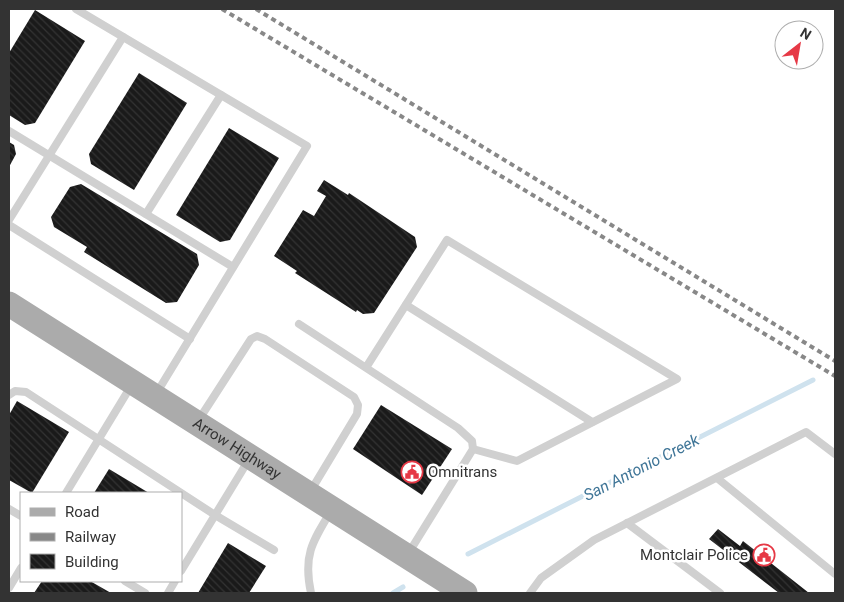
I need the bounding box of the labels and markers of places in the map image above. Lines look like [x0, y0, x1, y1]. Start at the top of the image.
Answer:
public building icon: Omnitrans [400, 460, 424, 484]
place label: Omnitrans [428, 463, 497, 481]
public building icon: Montclair Police [752, 543, 776, 567]
place label: Montclair Police [640, 546, 748, 564]

